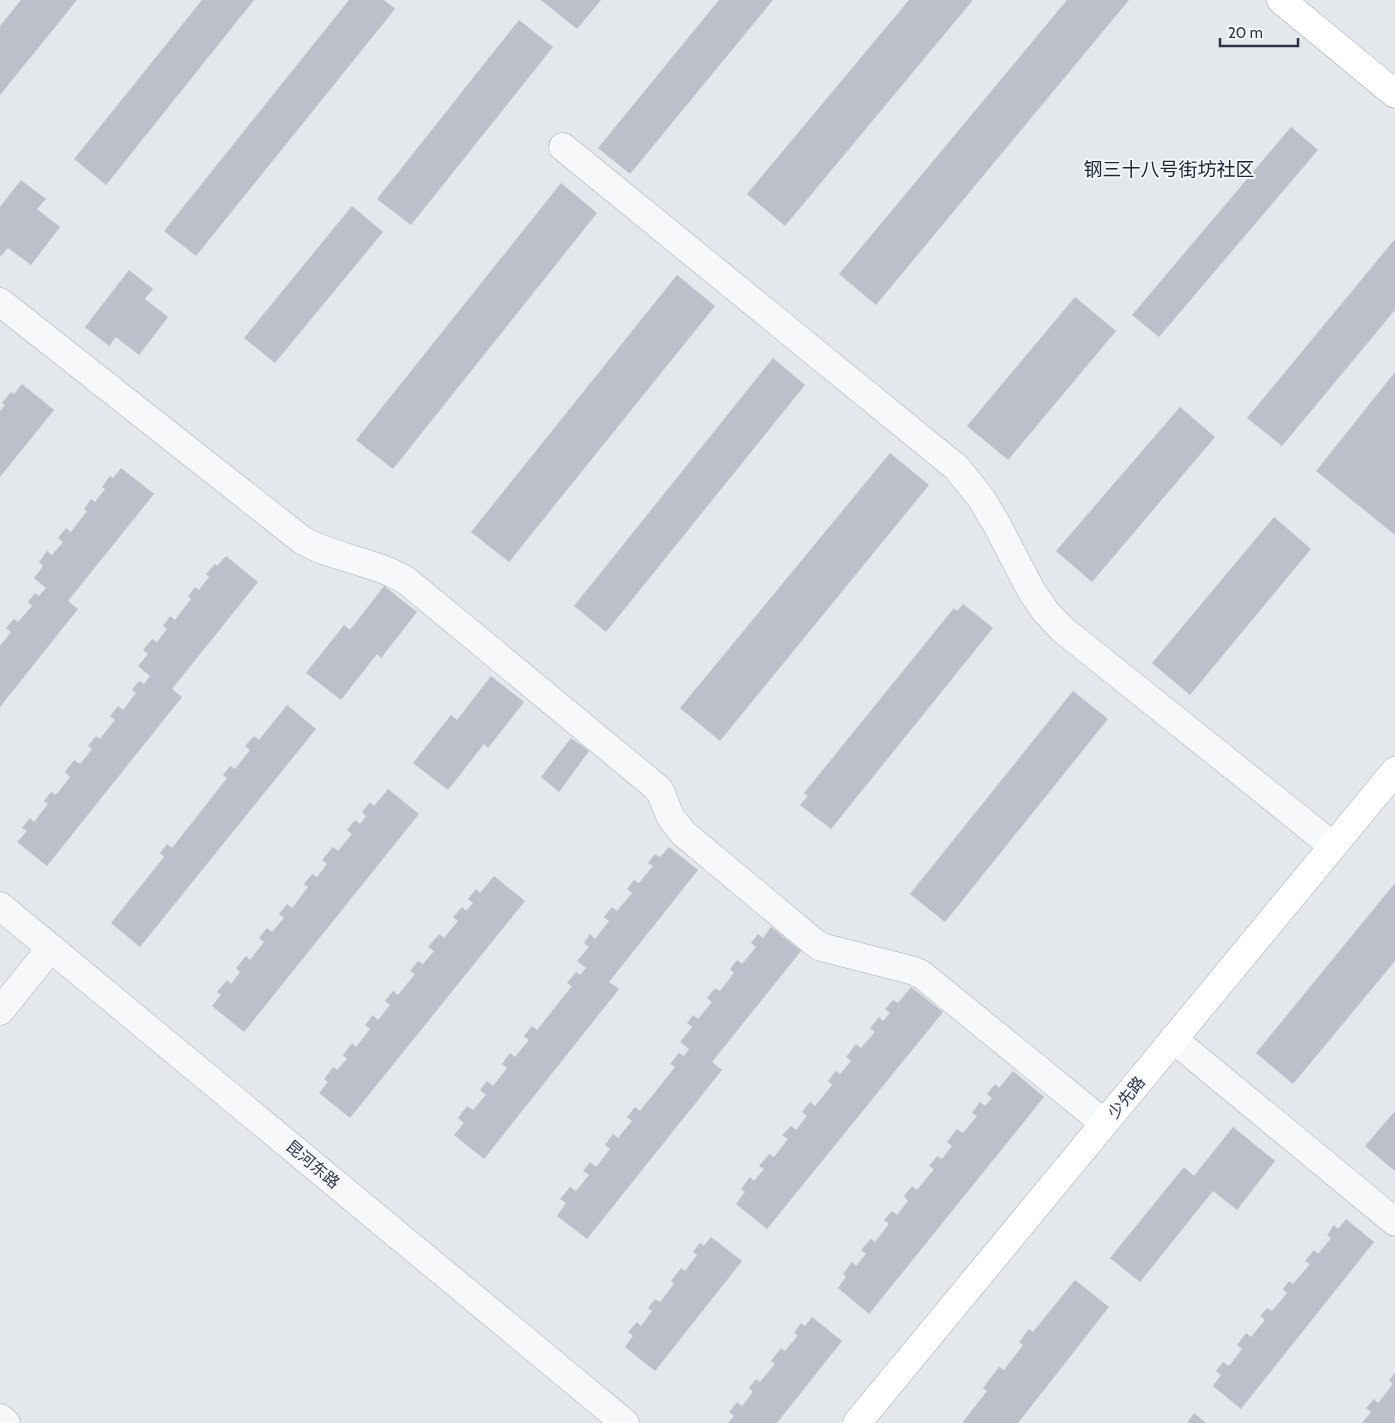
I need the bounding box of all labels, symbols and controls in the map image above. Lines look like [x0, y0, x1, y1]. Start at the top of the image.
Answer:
scale bar [1220, 15, 1298, 47]
text: 20 m [1228, 24, 1263, 42]
district label: 钢三十八号街坊社区 [1083, 158, 1255, 181]
street label: 少先路 [1104, 1073, 1149, 1122]
street label: 昆河东路 [282, 1137, 343, 1192]

